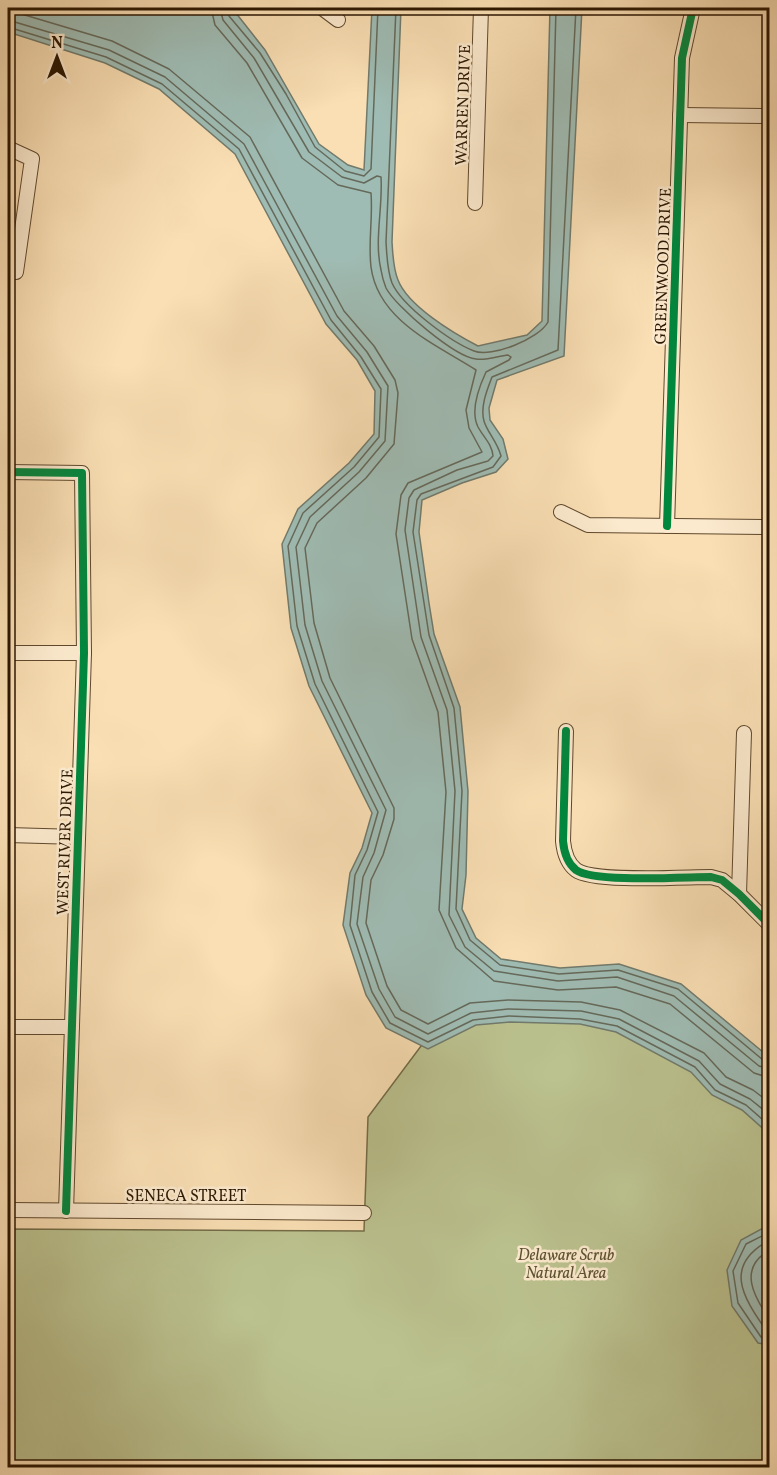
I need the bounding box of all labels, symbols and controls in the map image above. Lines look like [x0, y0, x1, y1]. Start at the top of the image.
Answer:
north arrow [27, 27, 87, 87]
text: N [51, 33, 63, 55]
street label: WARREN DRIVE [451, 44, 477, 166]
street label: GREENWOOD DRIVE [650, 187, 678, 345]
street label: WEST RIVER DRIVE [52, 769, 80, 915]
street label: SENECA STREET [126, 1186, 246, 1208]
park label: Delaware Scrub Natural Area [518, 1245, 614, 1285]

